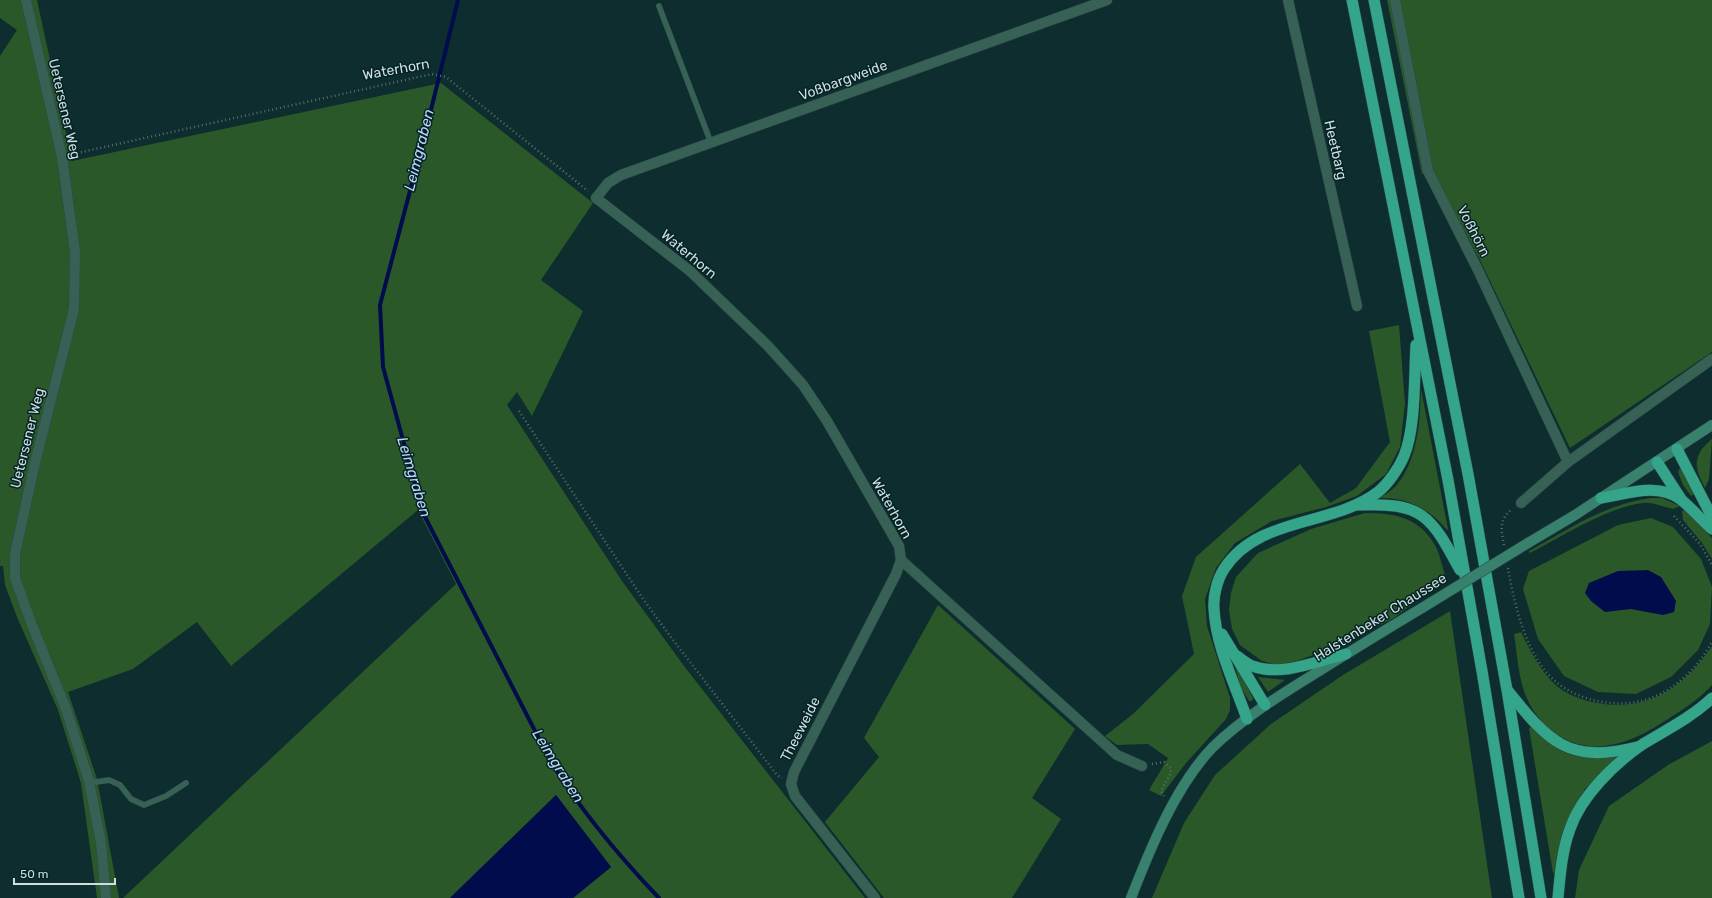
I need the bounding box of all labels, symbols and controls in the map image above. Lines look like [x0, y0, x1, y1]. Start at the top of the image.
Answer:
street label: Waterhorn [361, 55, 431, 84]
street label: Uetersener Weg [45, 57, 84, 161]
street label: Voßbargweide [797, 57, 890, 104]
water label: Leimgraben [400, 107, 438, 193]
street label: Heetbarg [1320, 119, 1351, 182]
street label: Voßhörn [1453, 203, 1494, 260]
street label: Waterhorn [657, 226, 720, 283]
street label: Uetersener Weg [7, 386, 48, 490]
water label: Leimgraben [393, 435, 435, 519]
street label: Waterhorn [868, 475, 915, 542]
street label: Halstenbeker Chaussee [1311, 570, 1450, 665]
street label: Theeweide [777, 694, 824, 764]
water label: Leimgraben [528, 726, 588, 806]
scale bar [14, 860, 115, 886]
text: 50 m [20, 867, 48, 881]

